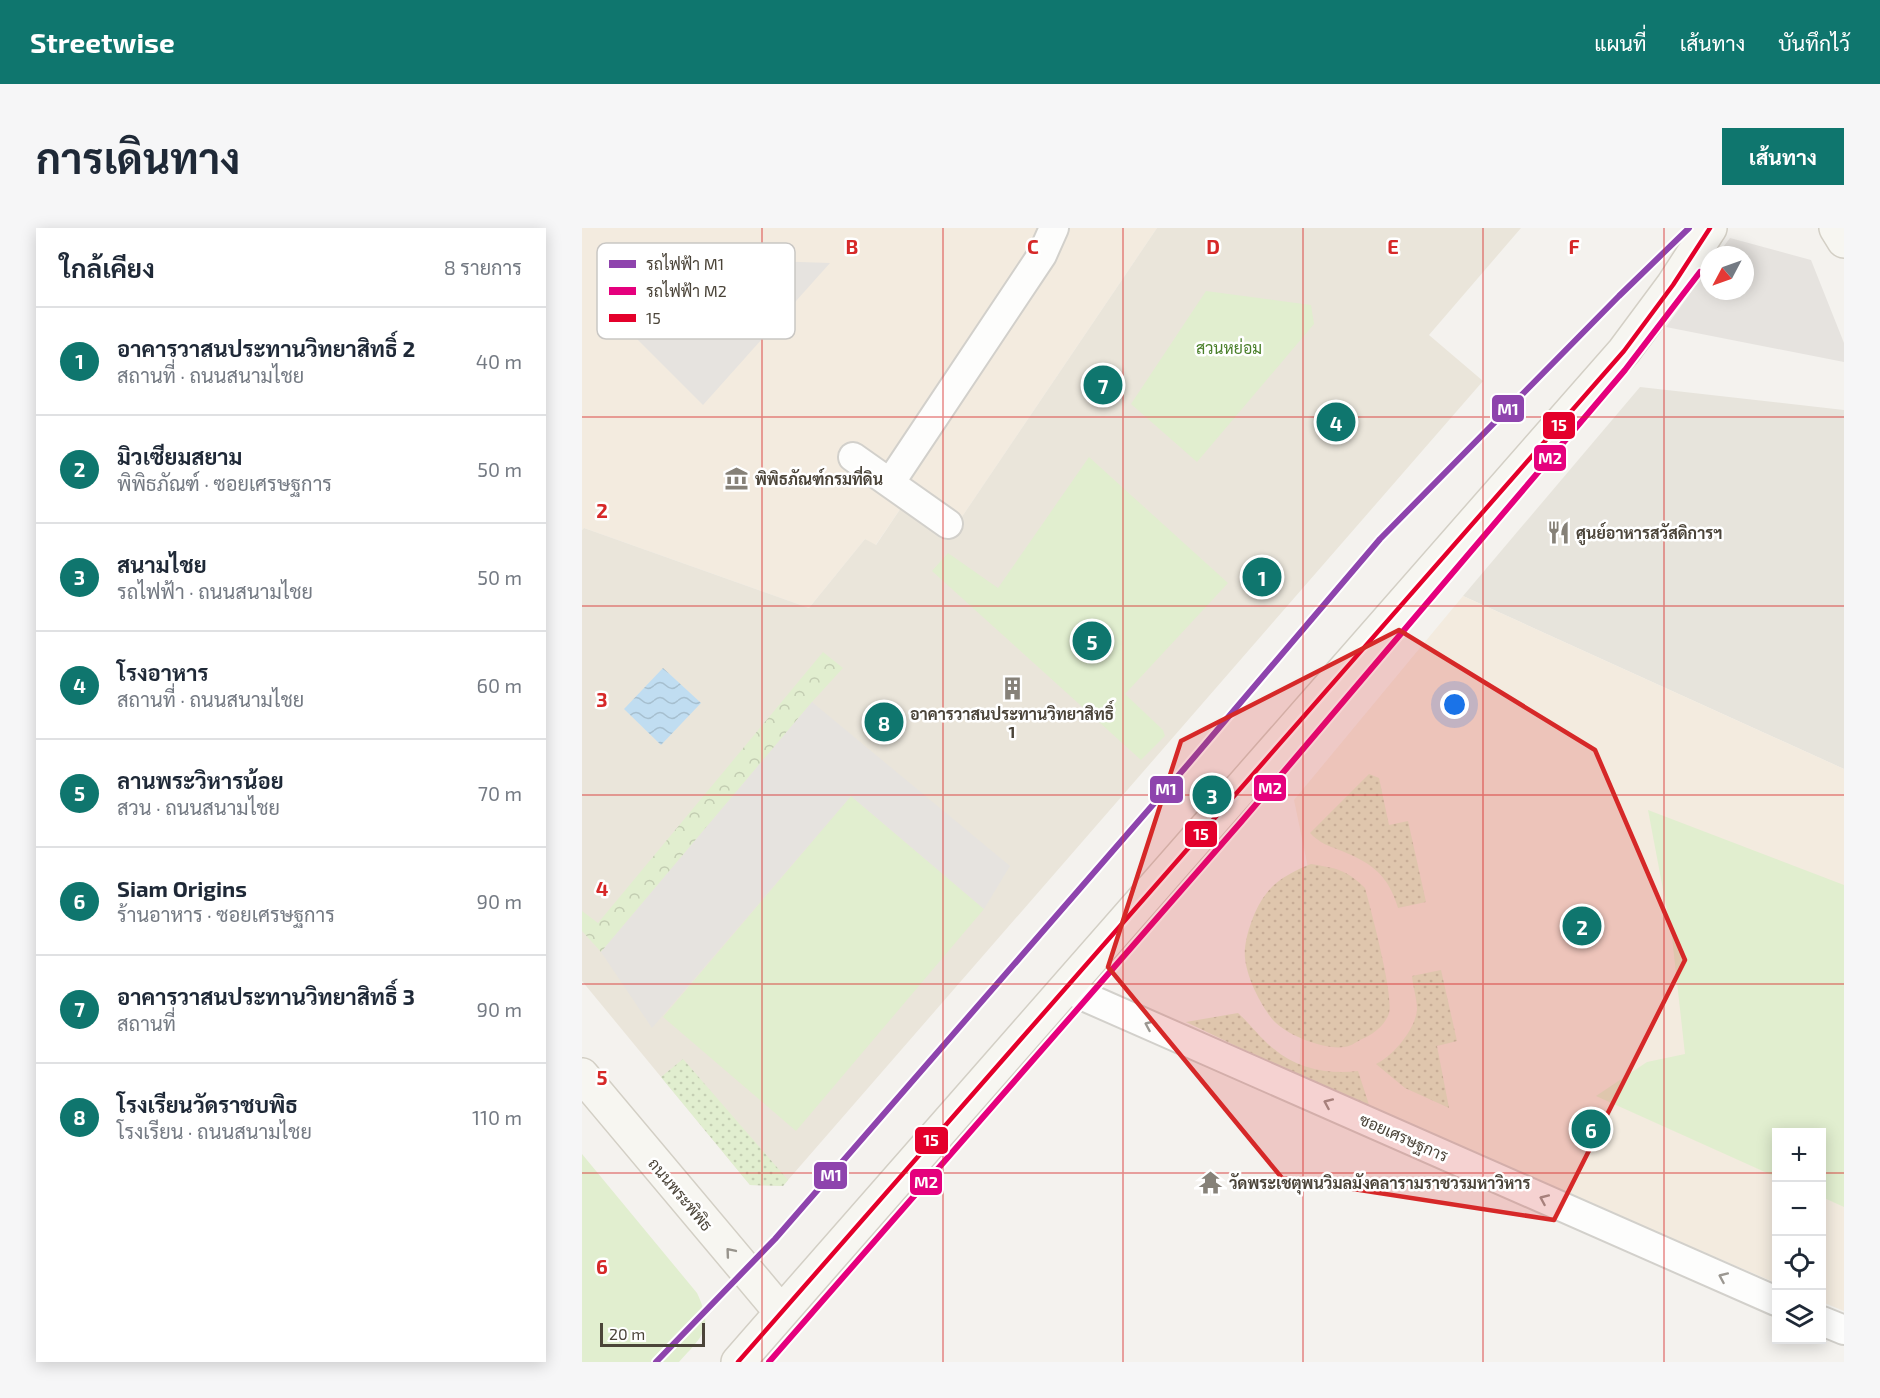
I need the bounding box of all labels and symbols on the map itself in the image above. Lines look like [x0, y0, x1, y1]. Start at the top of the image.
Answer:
text: B [846, 234, 858, 258]
text: C [1027, 234, 1039, 258]
text: D [1206, 234, 1220, 258]
text: E [1387, 234, 1399, 258]
text: F [1568, 234, 1580, 258]
legend [597, 243, 795, 339]
north arrow [1700, 246, 1754, 300]
text: รถไฟฟ้า M1 [646, 253, 724, 273]
text: รถไฟฟ้า M2 [646, 280, 727, 300]
text: 15 [646, 308, 661, 327]
park label: สวนหย่อม [1196, 338, 1262, 357]
pin: 7 [1084, 362, 1122, 408]
line badge: M1 [1491, 394, 1525, 423]
text: M1 [1497, 399, 1519, 418]
pin: 4 [1316, 400, 1356, 444]
line badge: 15 [1542, 411, 1576, 440]
text: 15 [1551, 415, 1567, 434]
line badge: M2 [1533, 444, 1567, 472]
text: M2 [1538, 448, 1562, 467]
museum icon: พิพิธภัณฑ์กรมที่ดิน [724, 465, 750, 491]
place label: พิพิธภัณฑ์กรมที่ดิน [755, 465, 883, 488]
text: 2 [596, 498, 608, 522]
restaurant icon: ศูนย์อาหารสวัสดิการฯ [1545, 519, 1571, 545]
place label: ศูนย์อาหารสวัสดิการฯ [1576, 522, 1722, 546]
pin: 1 [1242, 554, 1282, 600]
pin: 5 [1072, 618, 1112, 664]
building icon: อาคารวาสนประทานวิทยาสิทธิ์ 1 [999, 675, 1025, 701]
text: 3 [596, 687, 608, 711]
your location [1440, 690, 1469, 719]
place label: อาคารวาสนประทานวิทยาสิทธิ์ 1 [910, 699, 1114, 741]
pin: 8 [864, 700, 904, 744]
pin: 3 [1192, 772, 1232, 818]
line badge: M2 [1253, 774, 1287, 802]
line badge: M1 [1149, 775, 1184, 804]
text: M2 [1258, 778, 1282, 797]
text: M1 [1155, 779, 1177, 798]
line badge: 15 [1184, 820, 1218, 848]
text: 15 [1193, 824, 1209, 843]
text: 4 [596, 876, 609, 900]
pin: 2 [1562, 904, 1602, 948]
one-way arrow [1144, 1020, 1155, 1032]
text: 5 [596, 1065, 608, 1089]
one-way arrow [1323, 1098, 1334, 1110]
pin: 6 [1572, 1106, 1610, 1152]
street label: ซอยเศรษฐการ [1356, 1109, 1451, 1167]
line badge: 15 [914, 1126, 949, 1155]
text: 15 [923, 1130, 939, 1149]
street label: ถนนพระพิพิธ [645, 1154, 717, 1235]
line badge: M1 [813, 1161, 848, 1190]
text: M1 [820, 1165, 842, 1184]
line badge: M2 [909, 1168, 943, 1196]
temple icon: วัดพระเชตุพนวิมลมังคลารามราชวรมหาวิหาร [1198, 1169, 1224, 1195]
text: M2 [914, 1172, 938, 1191]
place label: วัดพระเชตุพนวิมลมังคลารามราชวรมหาวิหาร [1229, 1173, 1530, 1195]
one-way arrow [1540, 1194, 1551, 1206]
one-way arrow [726, 1248, 737, 1259]
text: 6 [596, 1254, 608, 1278]
one-way arrow [1718, 1272, 1729, 1284]
scale bar [600, 1320, 705, 1348]

